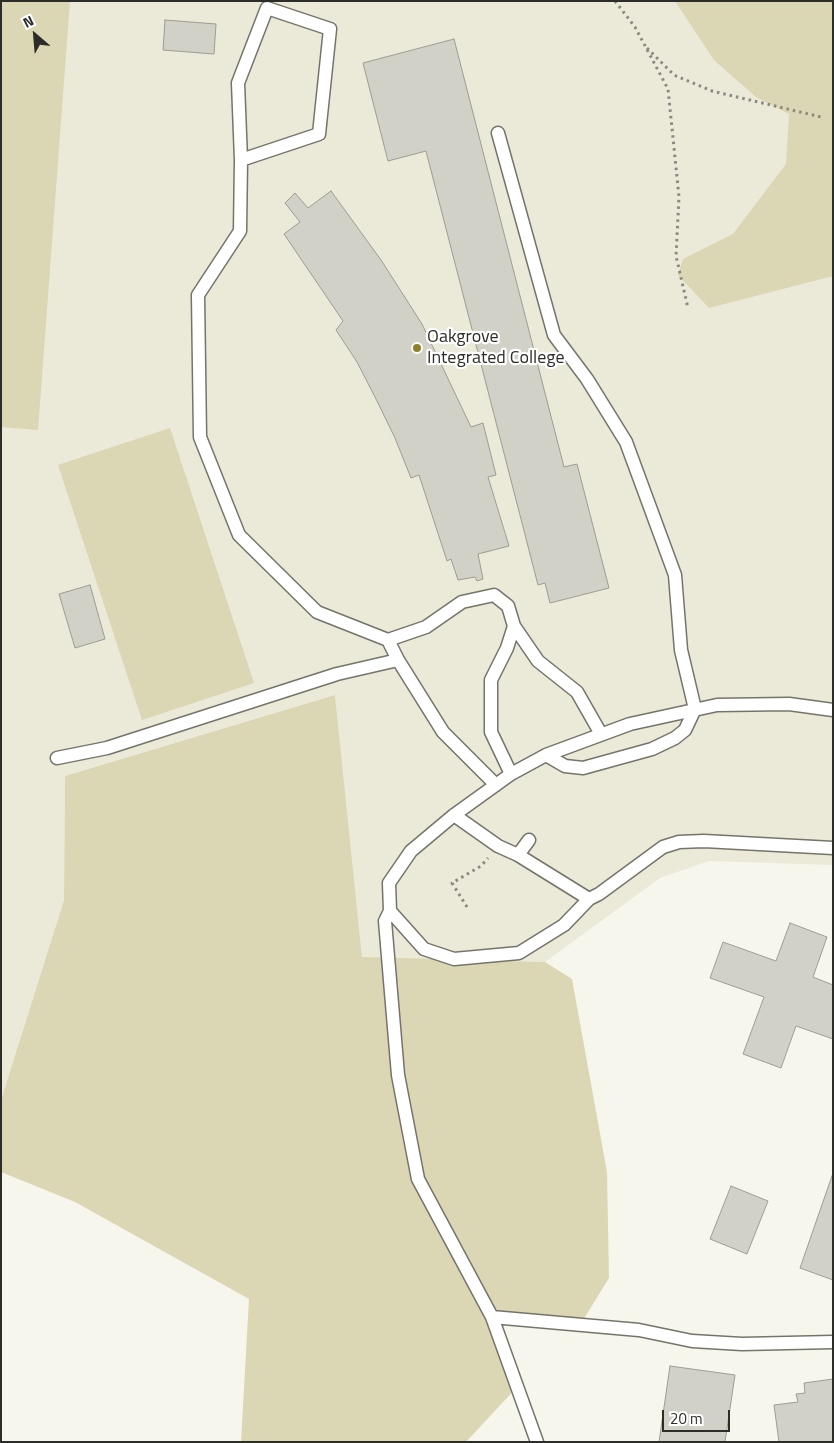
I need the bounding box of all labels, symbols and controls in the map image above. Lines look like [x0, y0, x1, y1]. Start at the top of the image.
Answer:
north arrow [10, 10, 60, 60]
text: N [19, 10, 37, 33]
place label: Oakgrove Integrated College [427, 327, 565, 369]
marker: Oakgrove Integrated College [411, 342, 423, 354]
scale bar [664, 1400, 732, 1432]
text: 20 m [670, 1407, 703, 1430]

